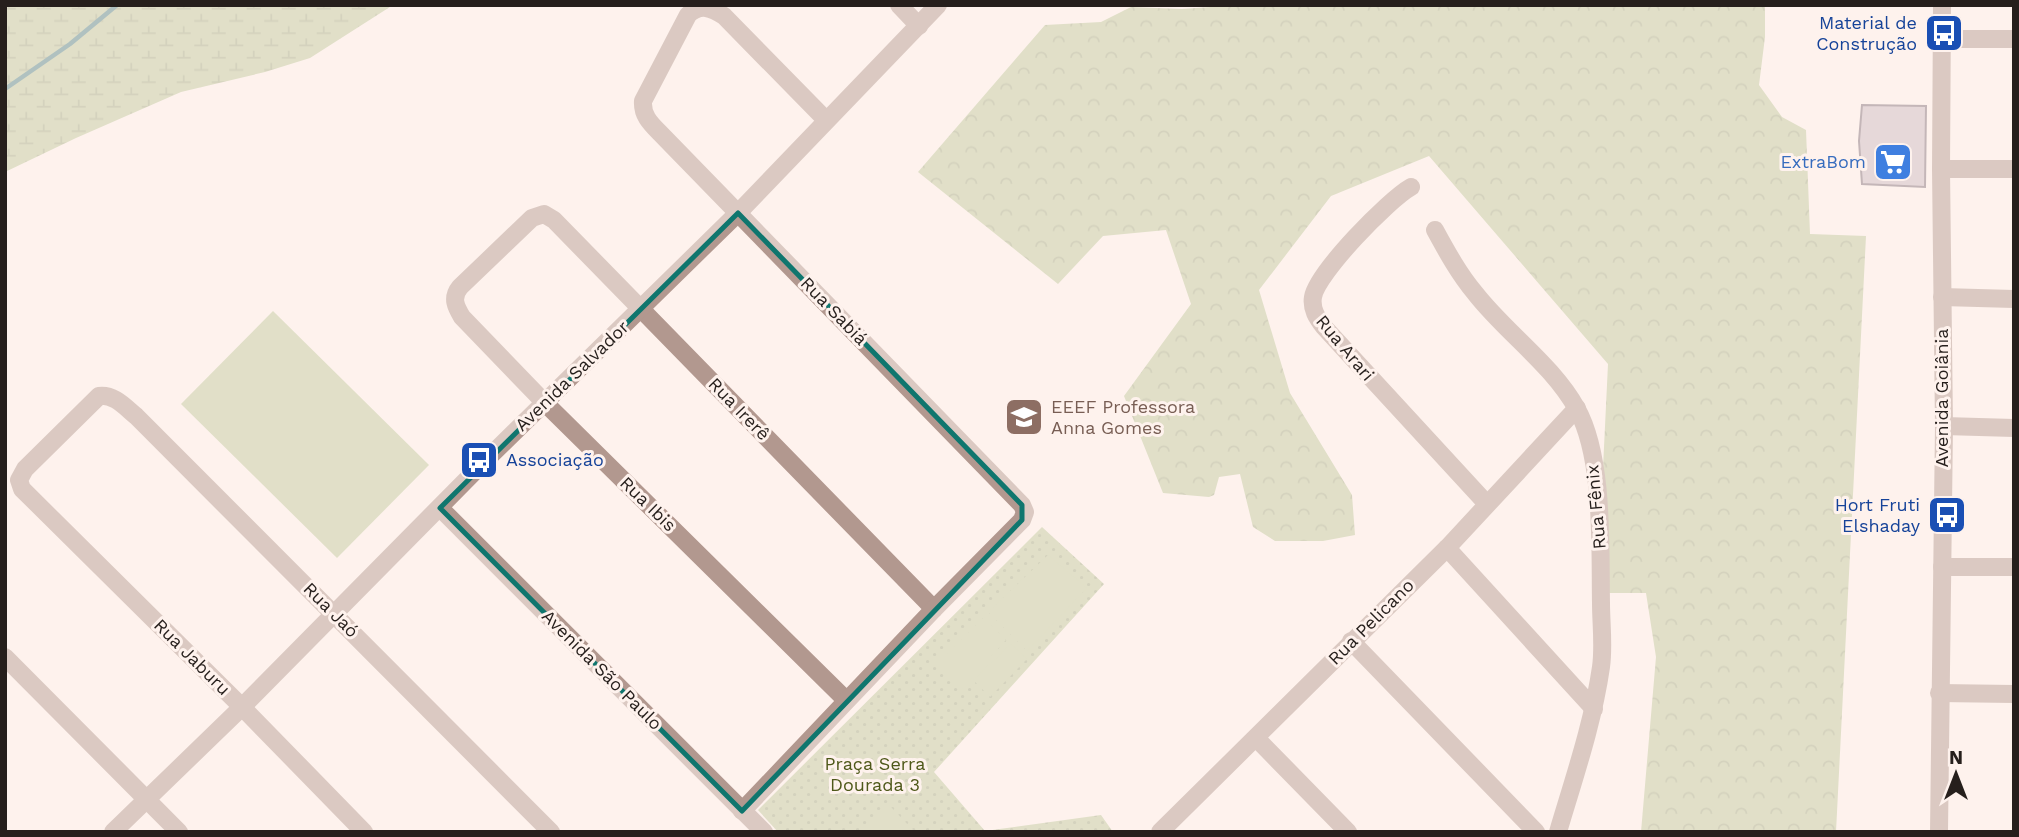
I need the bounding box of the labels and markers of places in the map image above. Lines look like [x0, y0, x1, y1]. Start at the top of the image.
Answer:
place label: Material de Construção [1816, 12, 1917, 54]
bus stop icon: Material de Construção [1923, 12, 1965, 54]
supermarket icon: ExtraBom [1872, 141, 1914, 183]
place label: ExtraBom [1780, 151, 1866, 172]
school or university icon: EEEF Professora Anna Gomes [1003, 396, 1045, 438]
place label: EEEF Professora Anna Gomes [1051, 396, 1195, 438]
bus stop icon: Associação [458, 439, 500, 481]
place label: Associação [506, 449, 604, 470]
place label: Hort Fruti Elshaday [1835, 494, 1921, 536]
bus stop icon: Hort Fruti Elshaday [1926, 494, 1968, 536]

